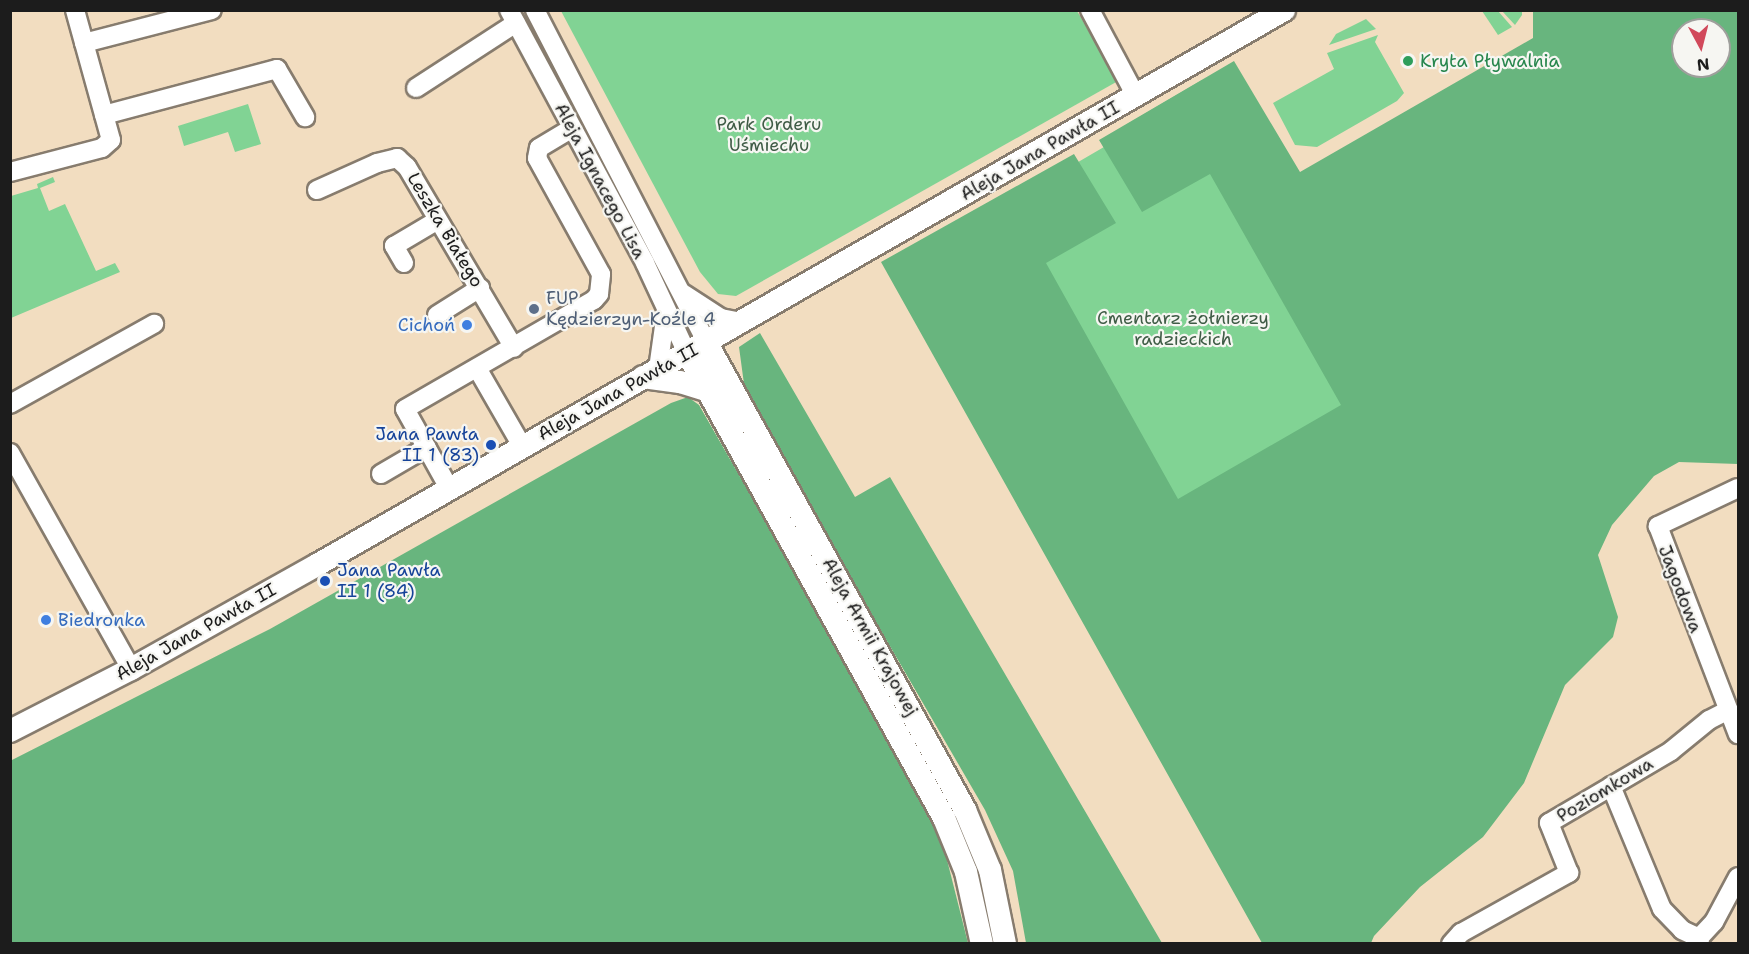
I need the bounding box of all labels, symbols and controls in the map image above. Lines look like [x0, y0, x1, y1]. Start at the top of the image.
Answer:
north arrow [1671, 18, 1731, 78]
place label: Kryta Pływalnia [1420, 50, 1560, 72]
text: N [1695, 53, 1711, 76]
marker: Kryta Pływalnia [1401, 54, 1415, 68]
street label: Aleja Jana Pawła II [957, 97, 1123, 205]
street label: Aleja Ignacego Lisa [550, 99, 650, 263]
park label: Park Orderu Uśmiechu [717, 114, 821, 156]
street label: Leszka Białego [402, 169, 488, 291]
place label: FUP Kędzierzyn-Koźle 4 [546, 288, 715, 330]
marker: FUP Kędzierzyn-Koźle 4 [527, 302, 541, 316]
park label: Cmentarz żołnierzy radzieckich [1097, 308, 1269, 350]
place label: Cichoń [398, 314, 455, 336]
marker: Cichoń [460, 318, 474, 332]
street label: Aleja Jana Pawła II [534, 339, 702, 445]
place label: Jana Pawła II 1 (83) [375, 424, 479, 466]
marker: Jana Pawła II 1 (83) [484, 438, 498, 452]
street label: Jagodowa [1653, 542, 1707, 636]
street label: Aleja Armii Krajowej [817, 554, 923, 720]
place label: Jana Pawła II 1 (84) [337, 560, 441, 602]
marker: Jana Pawła II 1 (84) [318, 574, 332, 588]
street label: Aleja Jana Pawła II [112, 579, 280, 685]
place label: Biedronka [58, 609, 145, 631]
marker: Biedronka [39, 613, 53, 627]
street label: Poziomkowa [1553, 753, 1657, 827]

